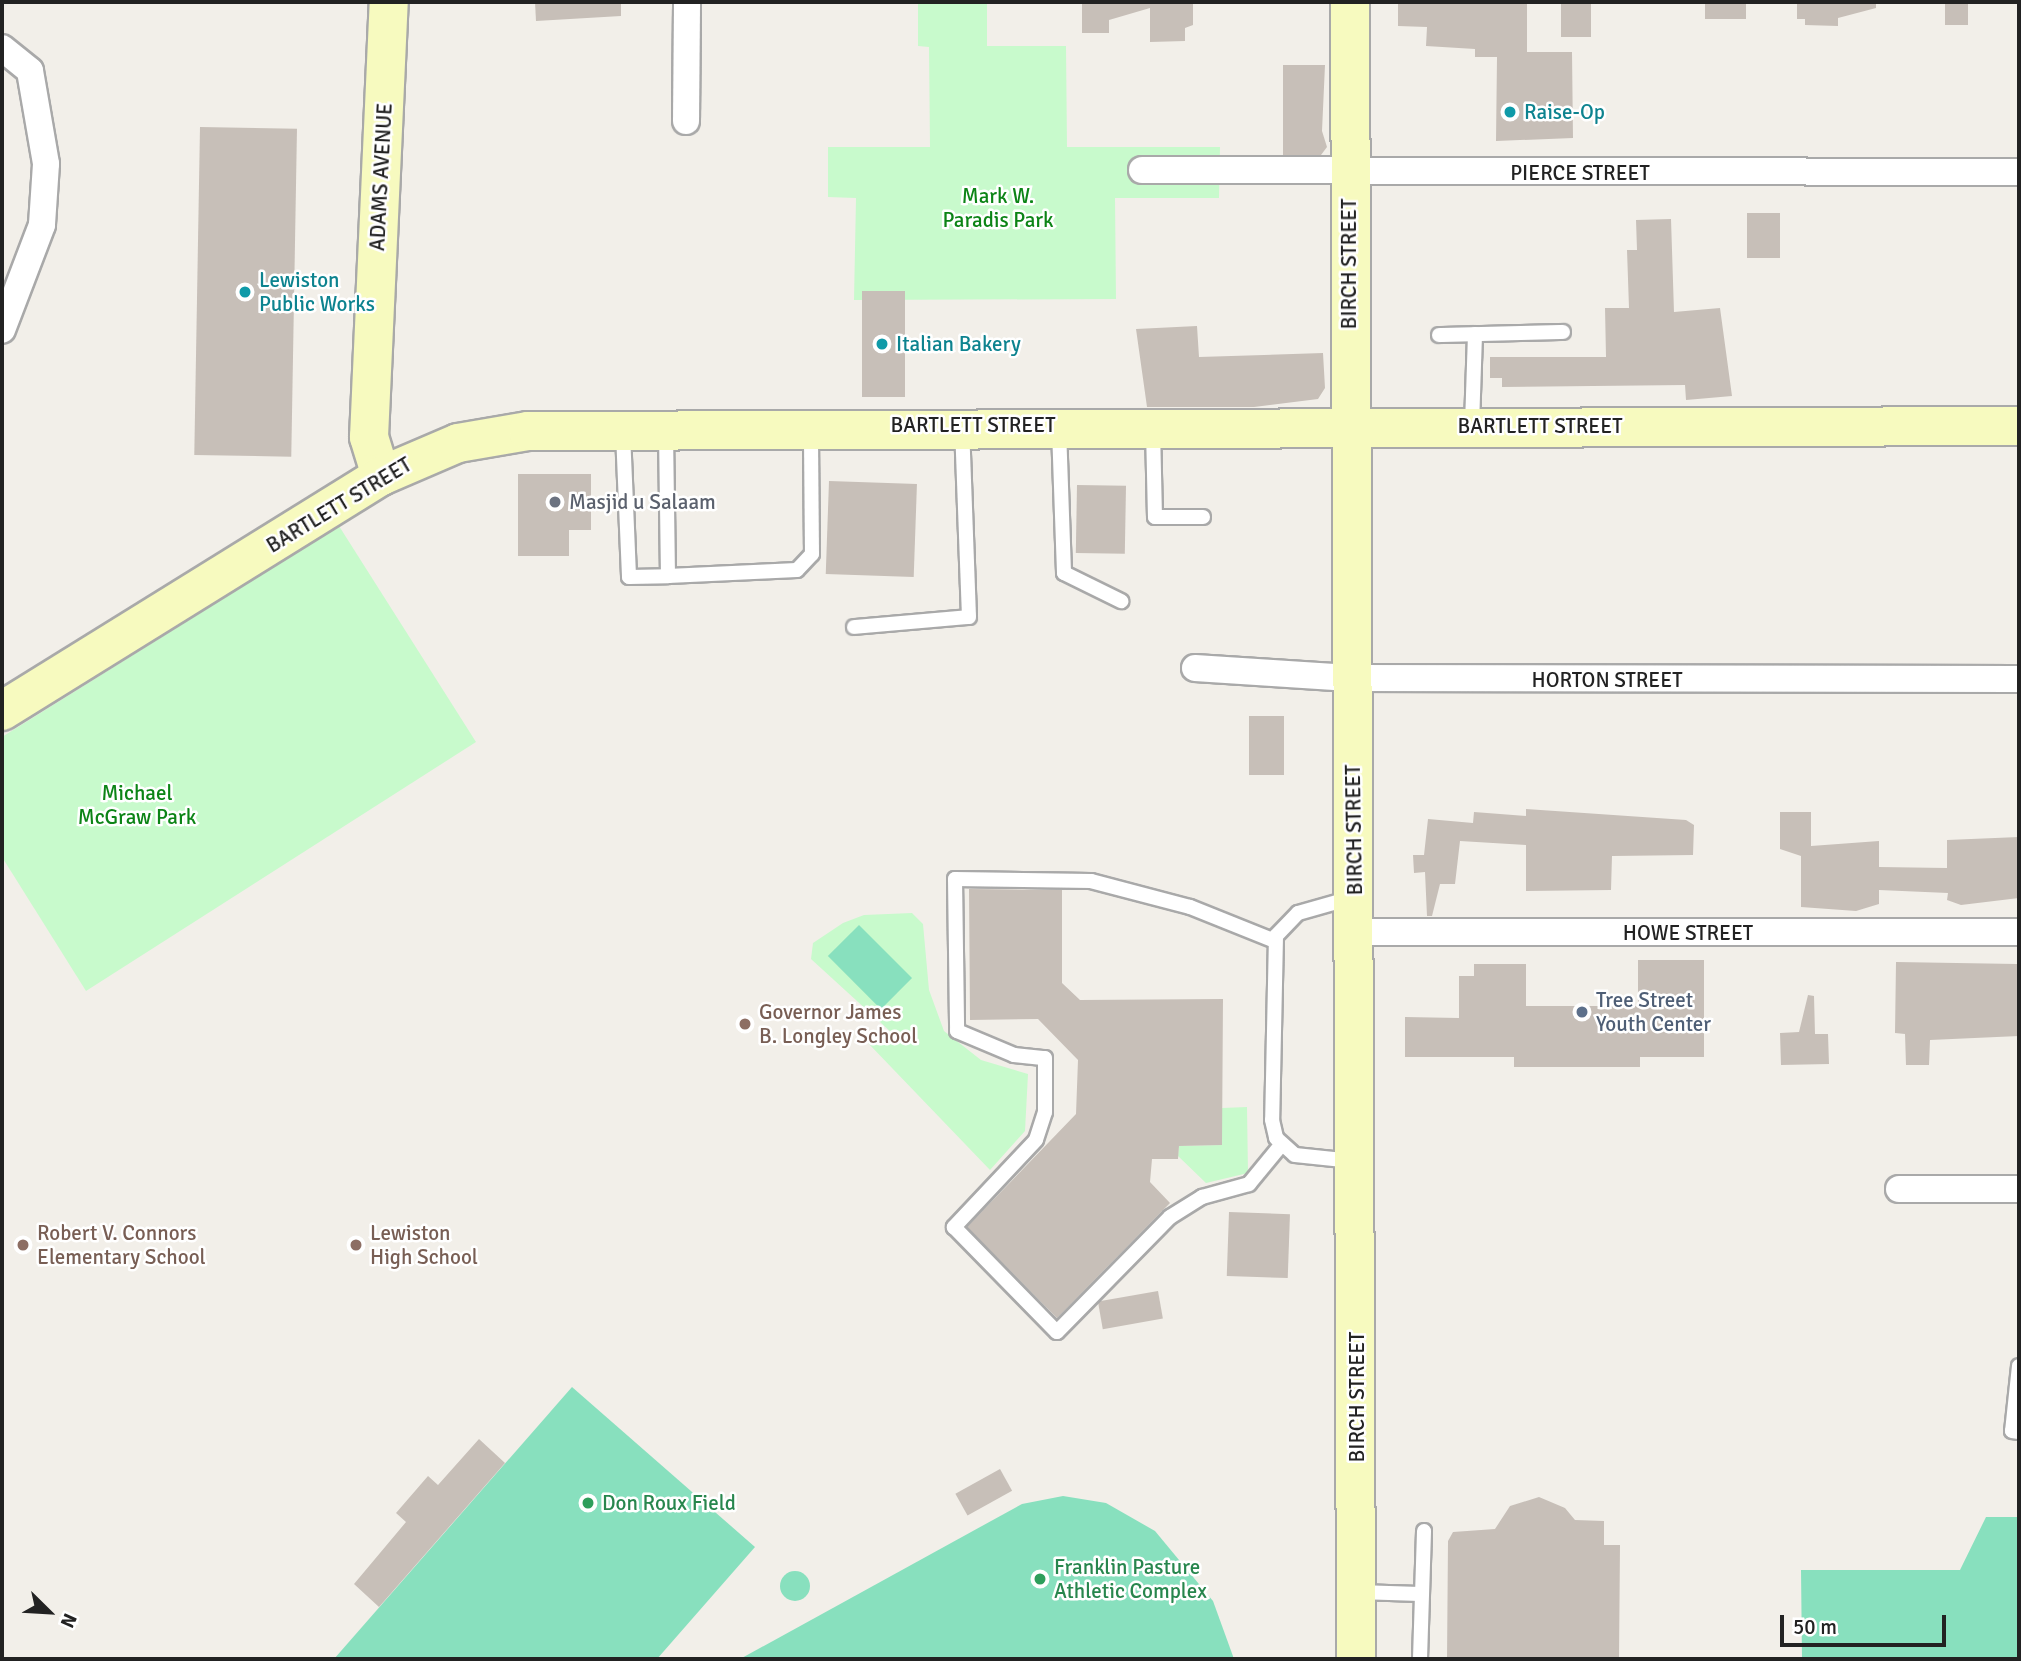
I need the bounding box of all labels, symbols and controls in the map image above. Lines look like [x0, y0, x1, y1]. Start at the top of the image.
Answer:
place label: Raise-Op [1524, 99, 1605, 125]
street label: ADAMS AVENUE [365, 102, 397, 252]
marker: Raise-Op [1502, 104, 1518, 120]
street label: PIERCE STREET [1510, 160, 1650, 186]
park label: Mark W. Paradis Park [942, 183, 1054, 233]
street label: BIRCH STREET [1336, 199, 1362, 329]
place label: Lewiston Public Works [259, 267, 375, 317]
marker: Lewiston Public Works [237, 284, 253, 300]
place label: Italian Bakery [896, 331, 1021, 357]
marker: Italian Bakery [874, 336, 890, 352]
street label: BARTLETT STREET [891, 412, 1055, 438]
street label: BARTLETT STREET [1458, 413, 1622, 439]
street label: BARTLETT STREET [262, 452, 416, 558]
place label: Masjid u Salaam [569, 489, 716, 515]
marker: Masjid u Salaam [547, 494, 563, 510]
street label: HORTON STREET [1532, 667, 1682, 693]
street label: BIRCH STREET [1340, 764, 1368, 896]
park label: Michael McGraw Park [78, 780, 196, 830]
street label: HOWE STREET [1623, 920, 1753, 946]
place label: Tree Street Youth Center [1596, 987, 1711, 1037]
place label: Governor James B. Longley School [759, 999, 917, 1049]
marker: Tree Street Youth Center [1574, 1004, 1590, 1020]
marker: Governor James B. Longley School [737, 1016, 753, 1032]
place label: Robert V. Connors Elementary School [37, 1220, 206, 1270]
place label: Lewiston High School [370, 1220, 478, 1270]
marker: Robert V. Connors Elementary School [15, 1237, 31, 1253]
marker: Lewiston High School [348, 1237, 364, 1253]
street label: BIRCH STREET [1344, 1332, 1370, 1462]
place label: Don Roux Field [602, 1490, 736, 1516]
marker: Don Roux Field [580, 1495, 596, 1511]
place label: Franklin Pasture Athletic Complex [1054, 1554, 1207, 1604]
marker: Franklin Pasture Athletic Complex [1032, 1571, 1048, 1587]
north arrow [14, 1577, 84, 1647]
scale bar [1783, 1602, 1949, 1646]
text: N [55, 1610, 82, 1631]
text: 50 m [1793, 1614, 1837, 1640]

